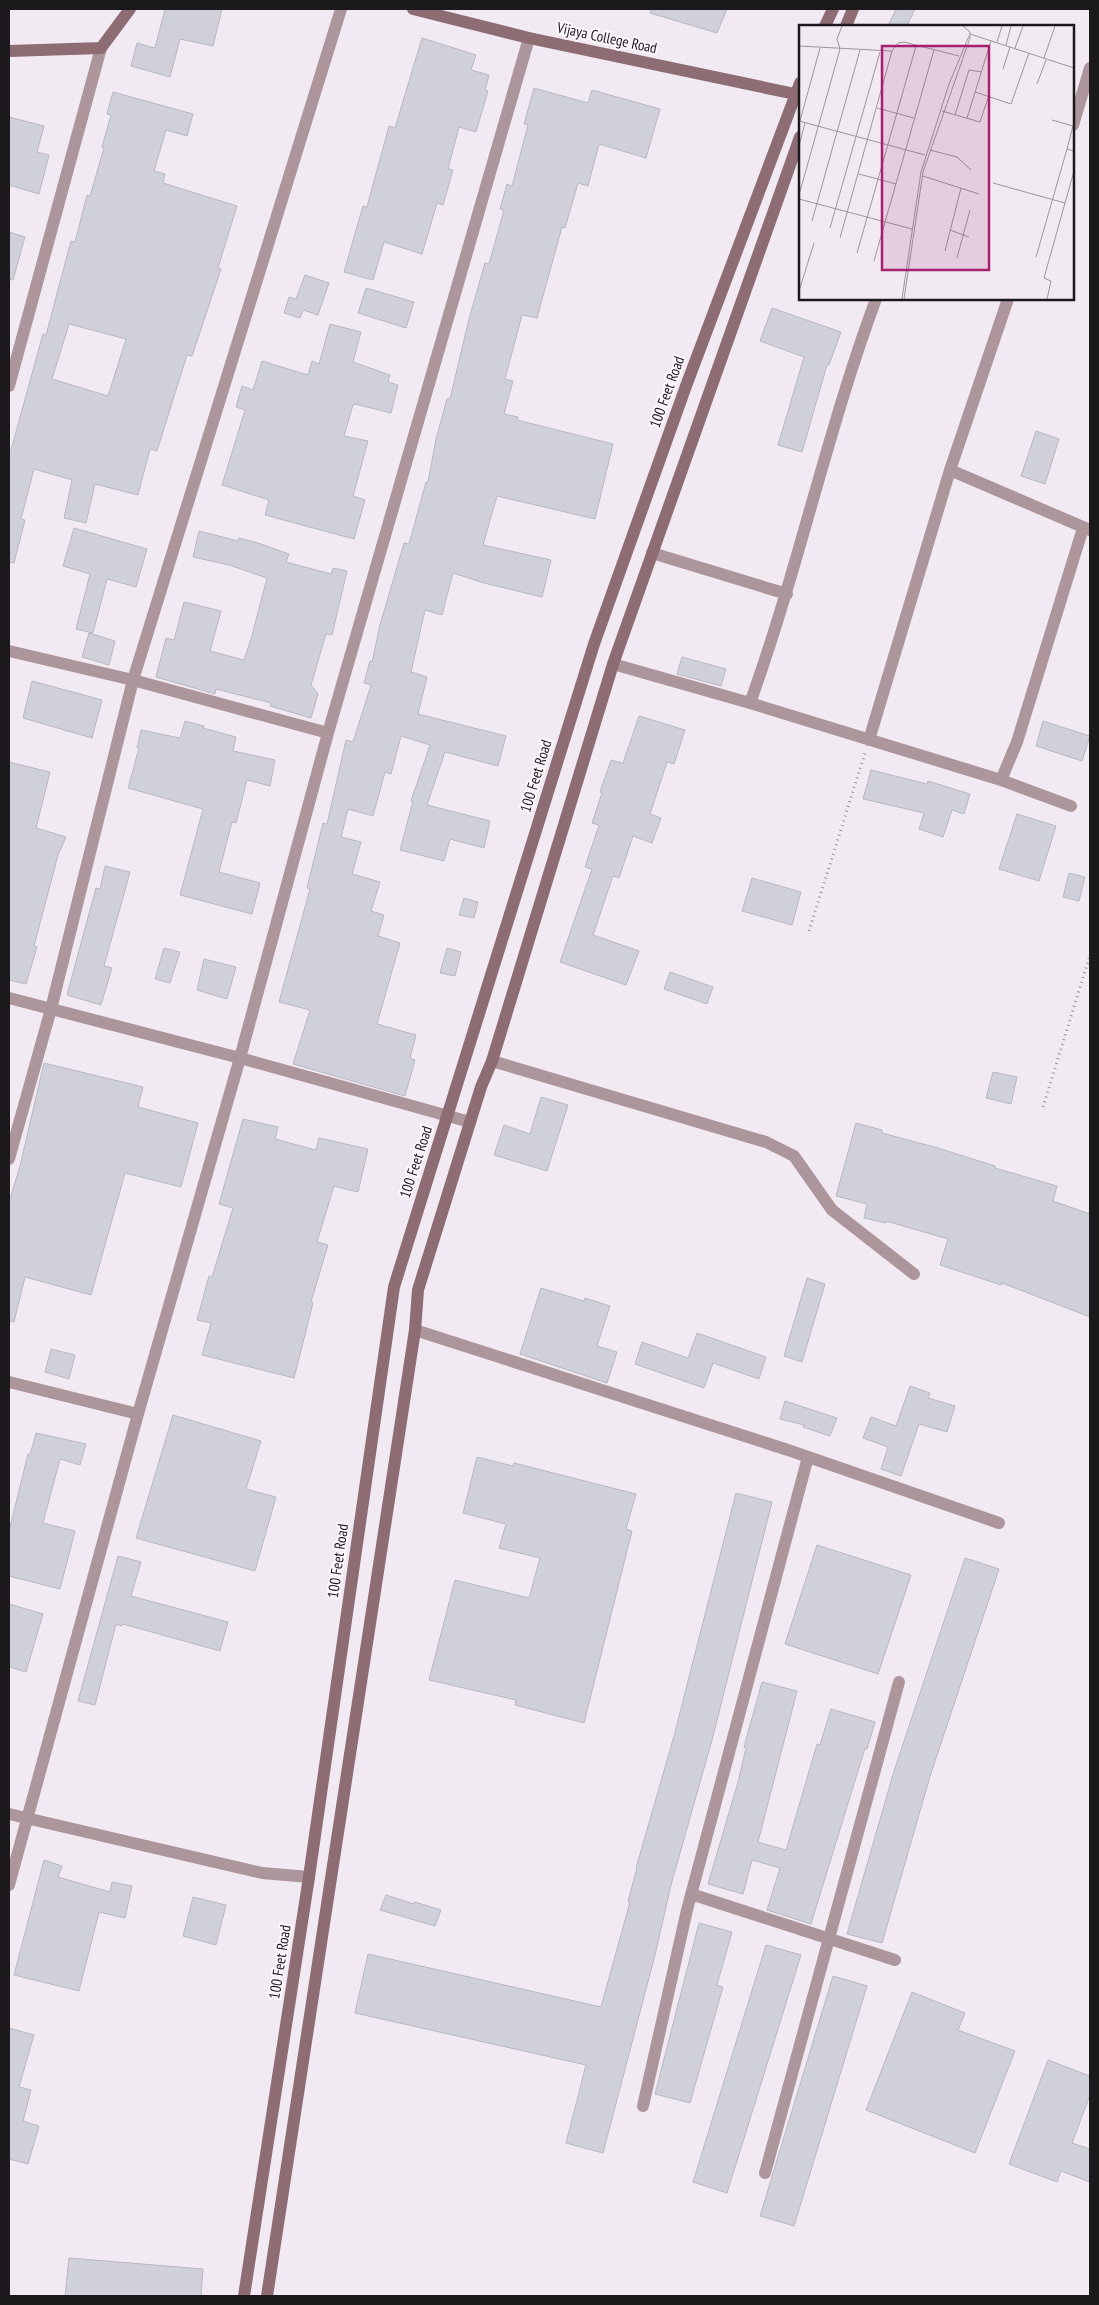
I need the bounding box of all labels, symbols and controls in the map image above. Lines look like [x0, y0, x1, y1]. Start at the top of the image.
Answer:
street label: Vijaya College Road [554, 17, 659, 57]
inset map [799, 25, 1074, 300]
street label: 100 Feet Road [645, 353, 688, 430]
street label: 100 Feet Road [516, 737, 556, 814]
street label: 100 Feet Road [395, 1123, 436, 1200]
street label: 100 Feet Road [323, 1523, 352, 1599]
street label: 100 Feet Road [264, 1923, 295, 2000]

